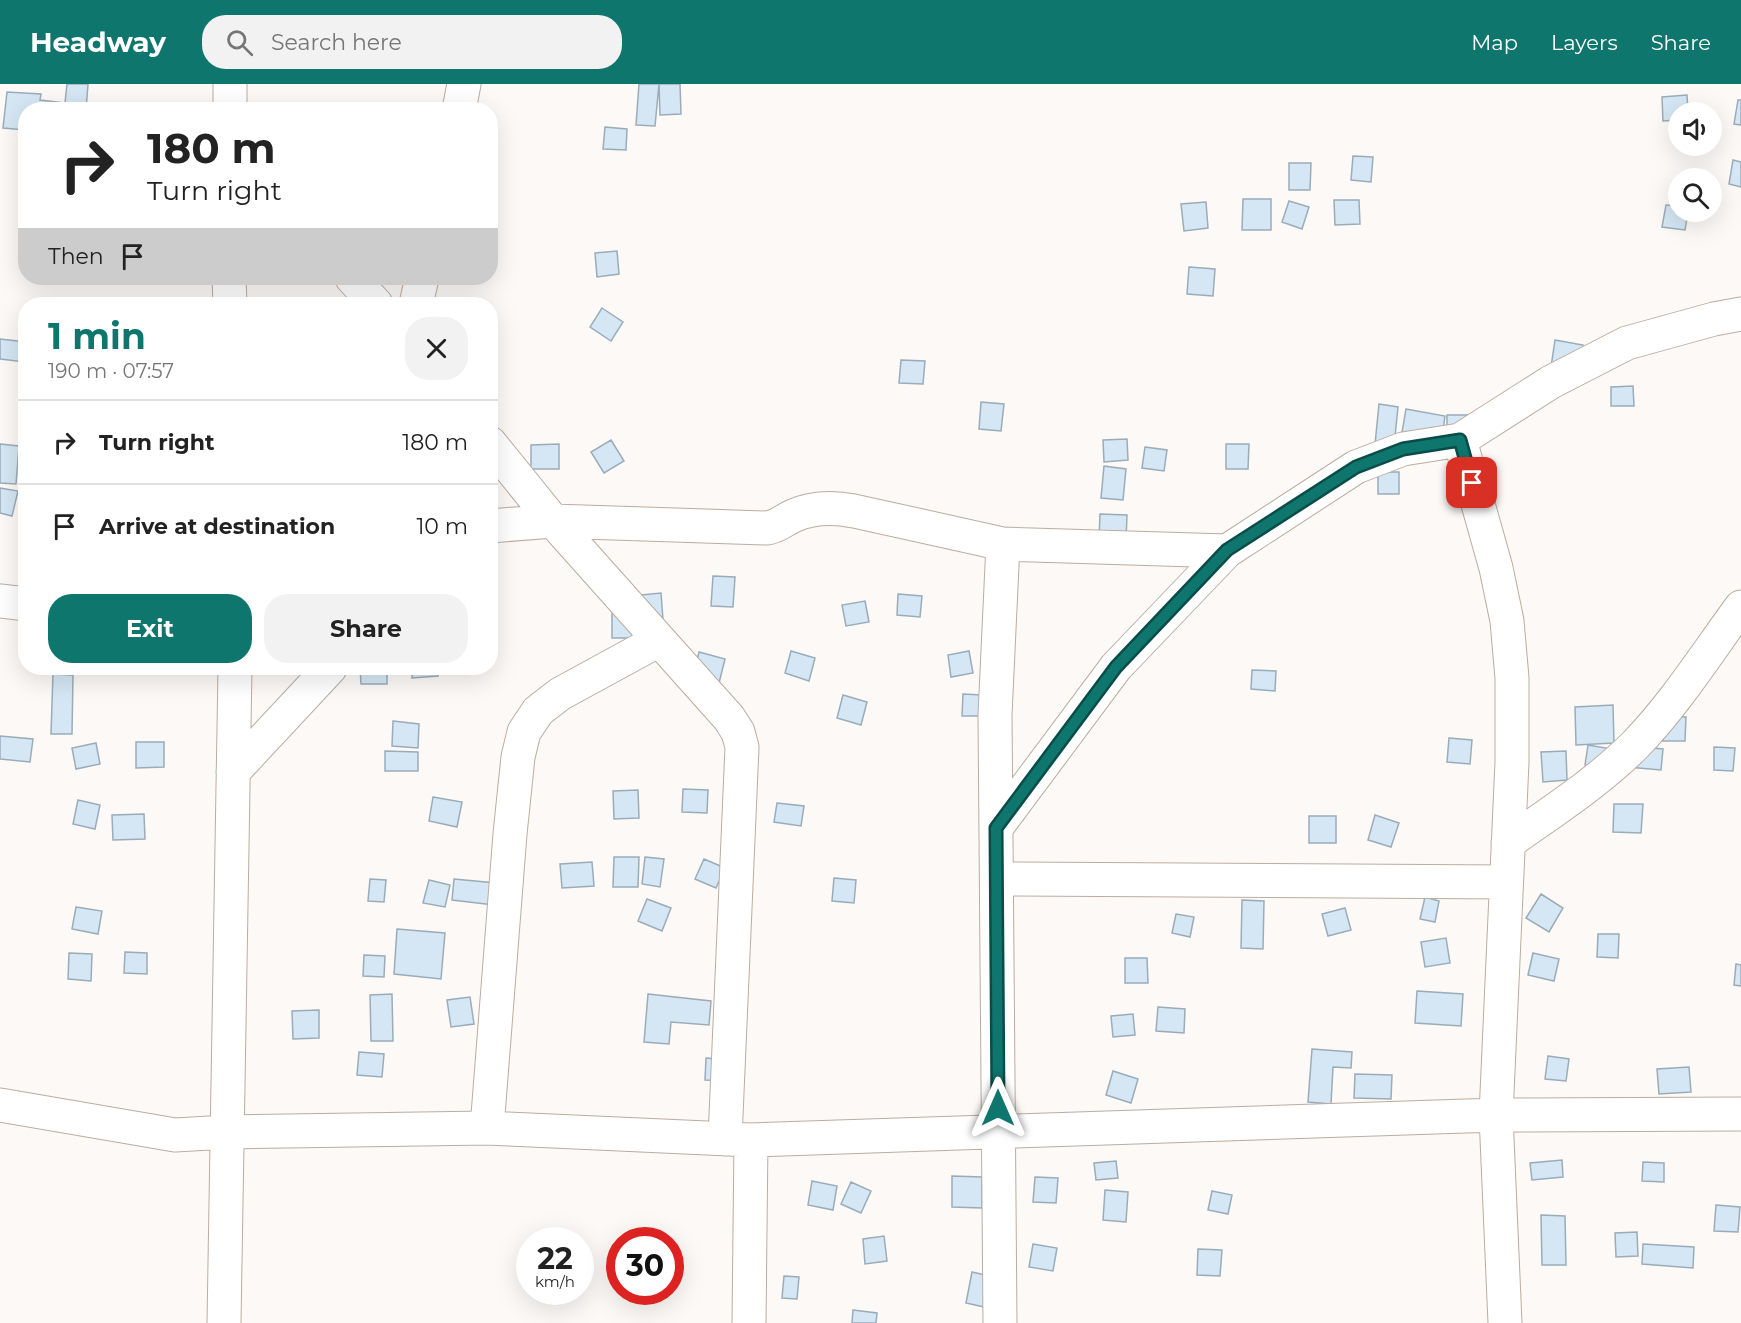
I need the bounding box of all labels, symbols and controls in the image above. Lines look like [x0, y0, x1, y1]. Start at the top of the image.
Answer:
search box [202, 15, 622, 69]
text: Headway [30, 25, 166, 59]
icon: search [223, 26, 256, 59]
text: Search here [271, 29, 402, 56]
text: Map [1471, 30, 1518, 55]
text: Layers [1551, 30, 1618, 55]
text: Share [1651, 30, 1711, 55]
map controls [1668, 102, 1722, 222]
button: sound [1668, 102, 1722, 156]
text: 180 m [147, 122, 276, 174]
icon: right [48, 126, 126, 204]
button: search [1668, 168, 1722, 222]
text: Turn right [147, 174, 282, 207]
icon: arrive [116, 240, 149, 273]
text: Then [48, 243, 104, 270]
text: 1 min [48, 314, 146, 358]
button: close [405, 317, 468, 380]
text: 190 m · 07:57 [48, 359, 174, 383]
icon: right [48, 426, 81, 459]
text: Turn right [99, 429, 214, 456]
text: 180 m [402, 429, 468, 456]
pin [1446, 457, 1497, 508]
icon: arrive [1455, 466, 1488, 499]
icon: arrive [48, 510, 81, 543]
text: Arrive at destination [99, 513, 335, 540]
text: 10 m [416, 513, 468, 540]
button: Exit [48, 594, 252, 663]
button: Share [264, 594, 468, 663]
position arrow [966, 1076, 1030, 1140]
speed limit sign: 30 [606, 1227, 684, 1305]
text: 22 [537, 1240, 573, 1277]
text: km/h [535, 1272, 575, 1291]

